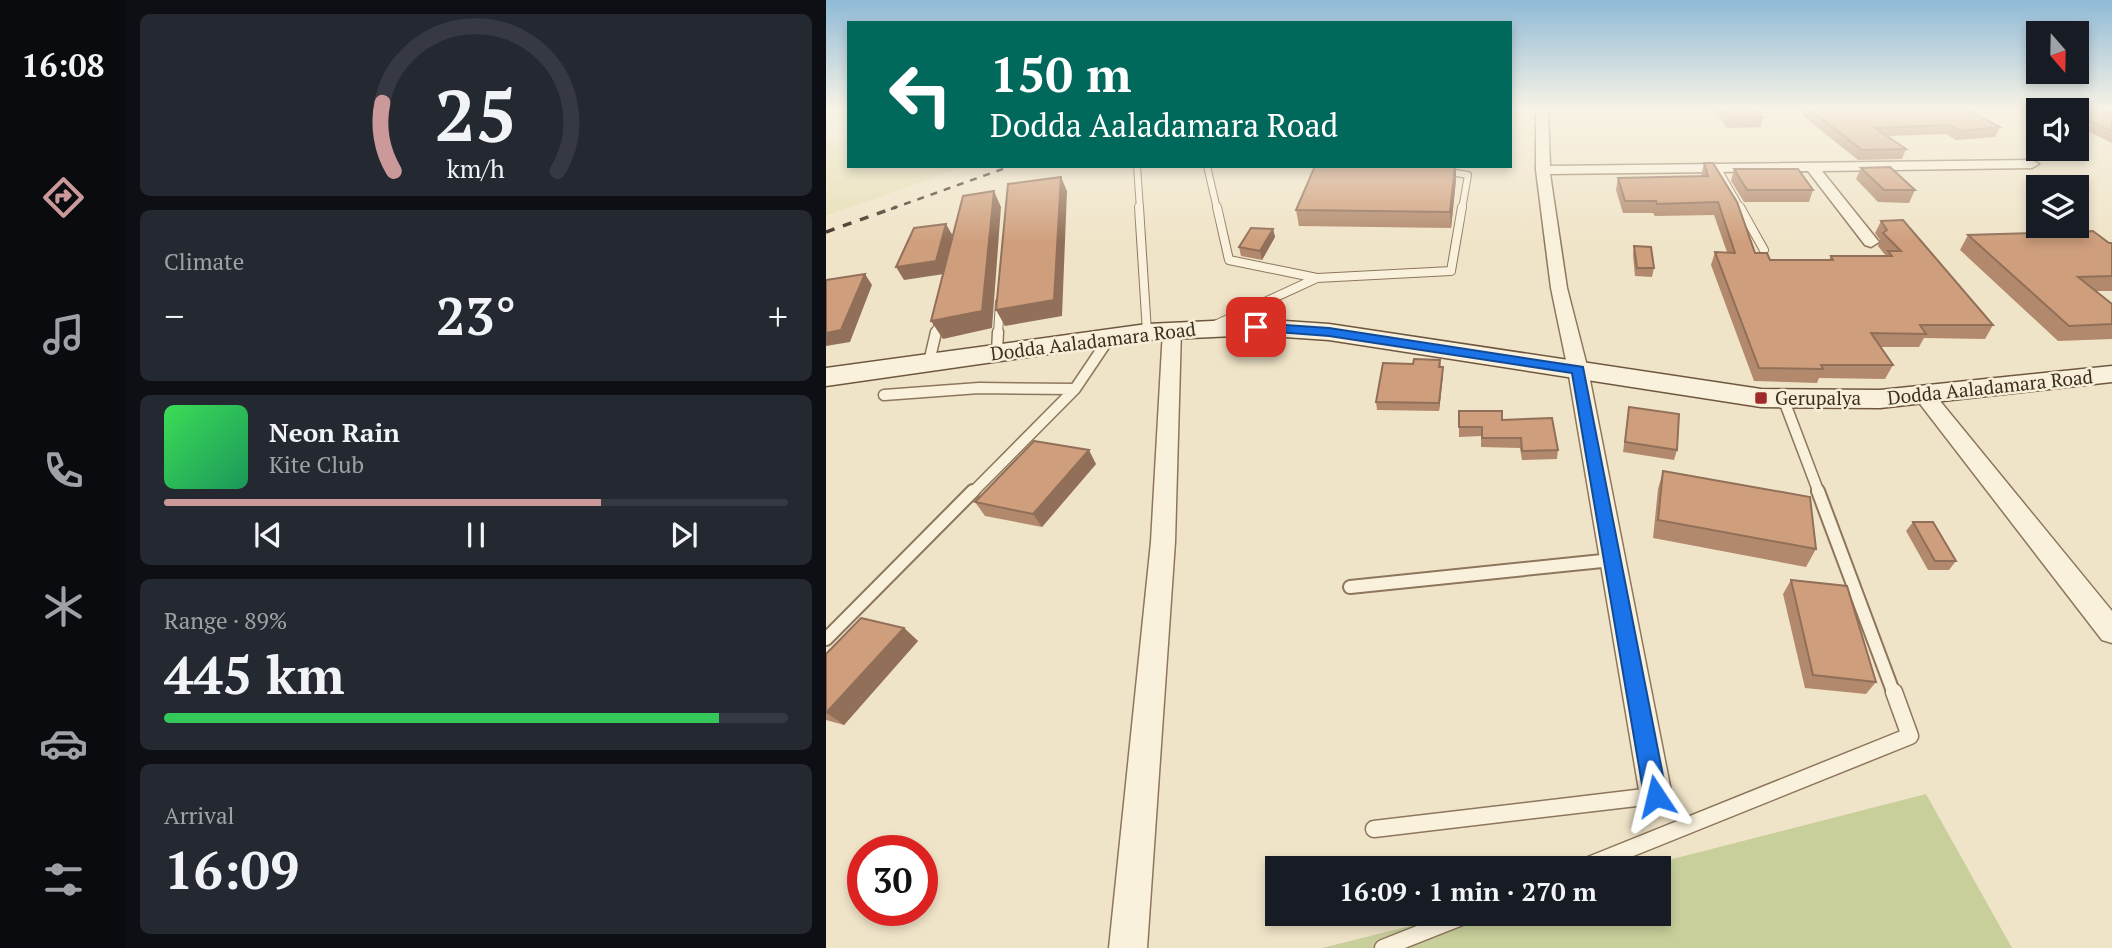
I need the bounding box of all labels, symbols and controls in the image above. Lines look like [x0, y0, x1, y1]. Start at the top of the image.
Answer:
north arrow [2026, 21, 2090, 84]
map controls [2026, 21, 2089, 238]
text: 150 m [990, 41, 1132, 106]
text: 16:08 [21, 44, 105, 86]
icon: left [875, 49, 966, 140]
text: 25 [435, 65, 517, 162]
button: sound [2026, 98, 2089, 161]
text: Dodda Aaladamara Road [990, 104, 1338, 146]
text: km/h [447, 152, 505, 185]
icon: directions [39, 173, 88, 222]
button: layers [2026, 175, 2089, 238]
text: Climate [164, 246, 244, 277]
text: 23° [436, 281, 516, 350]
text: − [164, 291, 184, 341]
text: + [768, 291, 788, 341]
pin [1226, 297, 1286, 357]
icon: arrive [1237, 308, 1275, 346]
icon: music [39, 310, 88, 359]
street label: Dodda Aaladamara Road [989, 315, 1198, 366]
street label: Dodda Aaladamara Road [1886, 363, 2095, 410]
place label: Gerupalya [1775, 385, 1861, 410]
marker: Gerupalya [1753, 390, 1769, 406]
text: Neon Rain [269, 415, 400, 449]
icon: phone [39, 446, 88, 495]
text: Kite Club [269, 449, 364, 480]
icon: previous [249, 516, 287, 554]
icon: pause [457, 516, 495, 554]
icon: next [665, 516, 703, 554]
icon: climate [39, 582, 88, 631]
text: Range · 89% [164, 605, 287, 636]
text: 445 km [164, 640, 345, 709]
icon: car [39, 719, 88, 768]
position arrow [1619, 759, 1693, 833]
text: Arrival [164, 800, 235, 831]
text: 16:09 [164, 835, 299, 904]
speed limit sign: 30 [847, 835, 938, 926]
icon: filters [39, 855, 88, 904]
text: 16:09 · 1 min · 270 m [1339, 874, 1597, 908]

